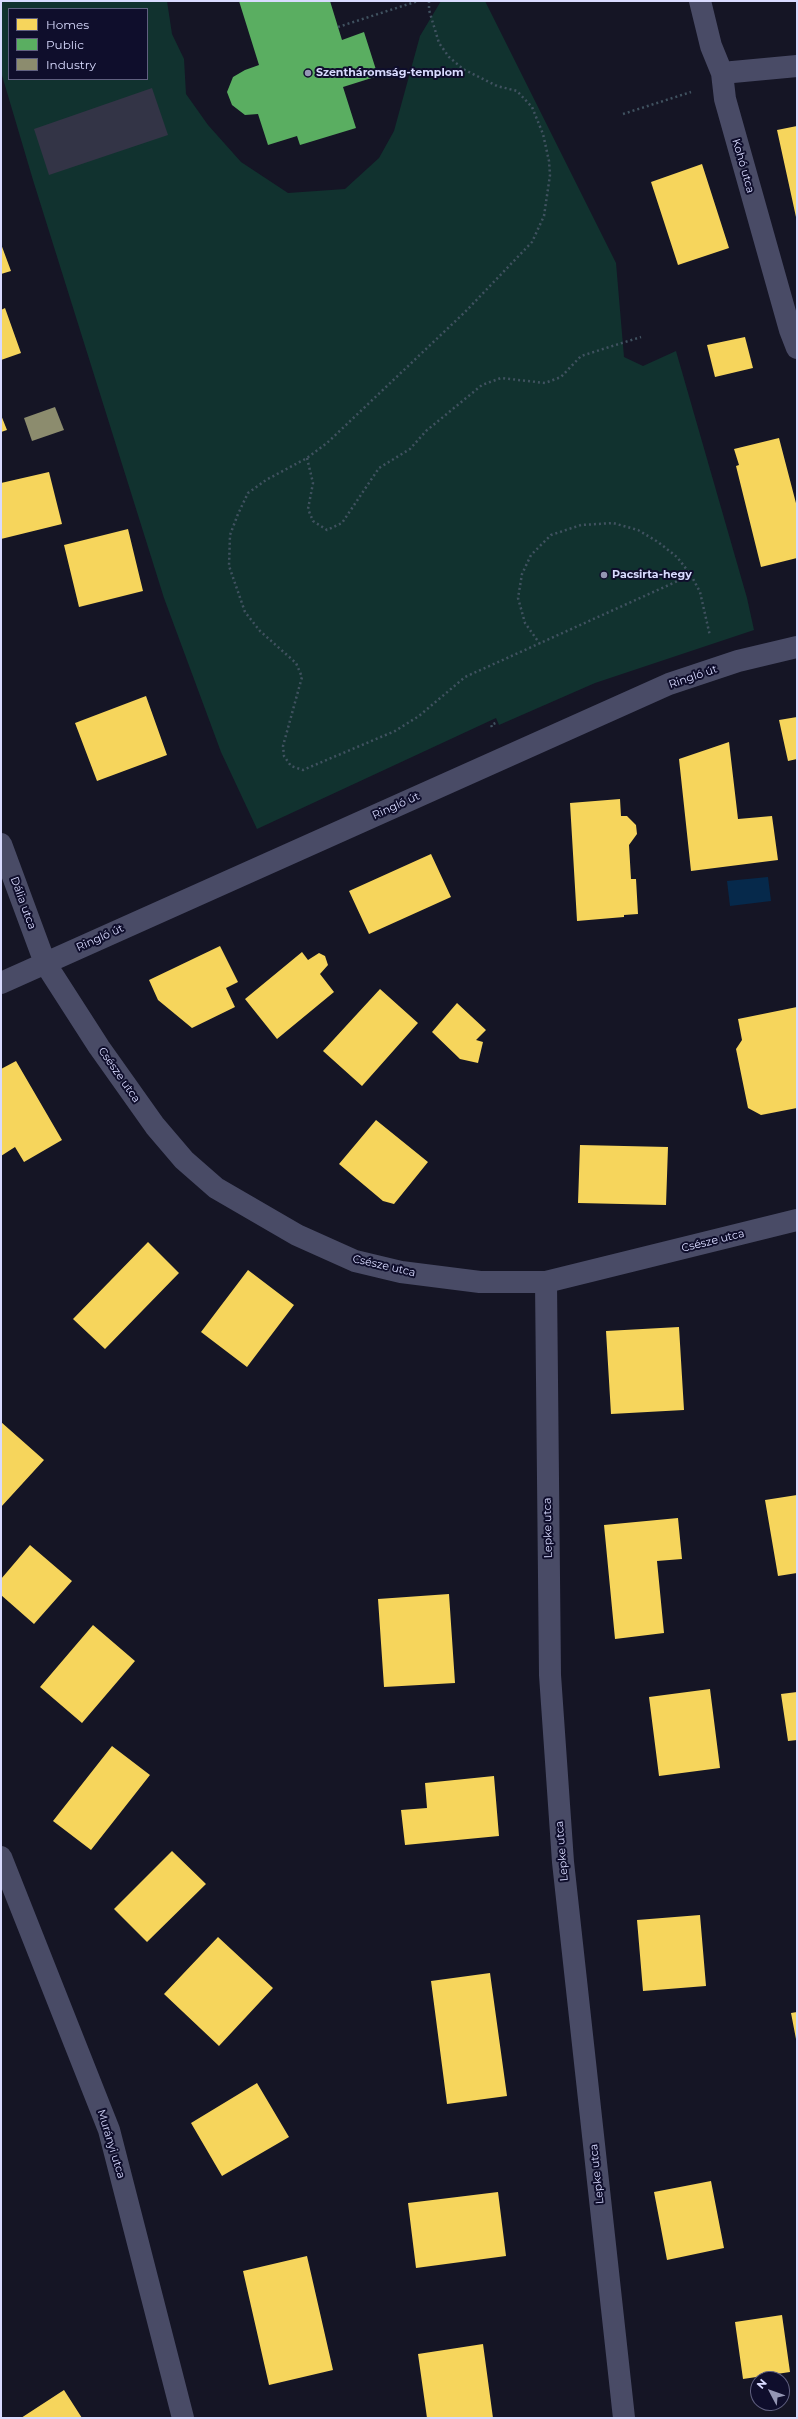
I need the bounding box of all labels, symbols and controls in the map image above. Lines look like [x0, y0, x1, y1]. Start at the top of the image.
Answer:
legend [8, 8, 148, 80]
text: Homes [46, 17, 89, 32]
text: Public [46, 37, 84, 52]
text: Industry [46, 57, 96, 72]
place label: Szentháromság-templom [316, 66, 463, 80]
marker: Szentháromság-templom [303, 68, 313, 78]
street label: Kohó utca [729, 137, 757, 195]
place label: Pacsirta-hegy [612, 568, 692, 582]
marker: Pacsirta-hegy [599, 570, 609, 580]
street label: Ringló út [667, 663, 719, 691]
street label: Ringló út [370, 790, 422, 822]
street label: Dália utca [7, 875, 39, 931]
street label: Ringló út [74, 922, 126, 954]
street label: Csésze utca [95, 1045, 143, 1105]
street label: Csésze utca [680, 1227, 746, 1255]
street label: Csésze utca [351, 1252, 417, 1280]
street label: Lepke utca [541, 1498, 555, 1558]
street label: Lepke utca [553, 1820, 571, 1882]
street label: Murányi utca [94, 2108, 128, 2180]
street label: Lepke utca [587, 2143, 607, 2205]
north arrow [750, 2371, 790, 2411]
text: N [753, 2376, 770, 2392]

